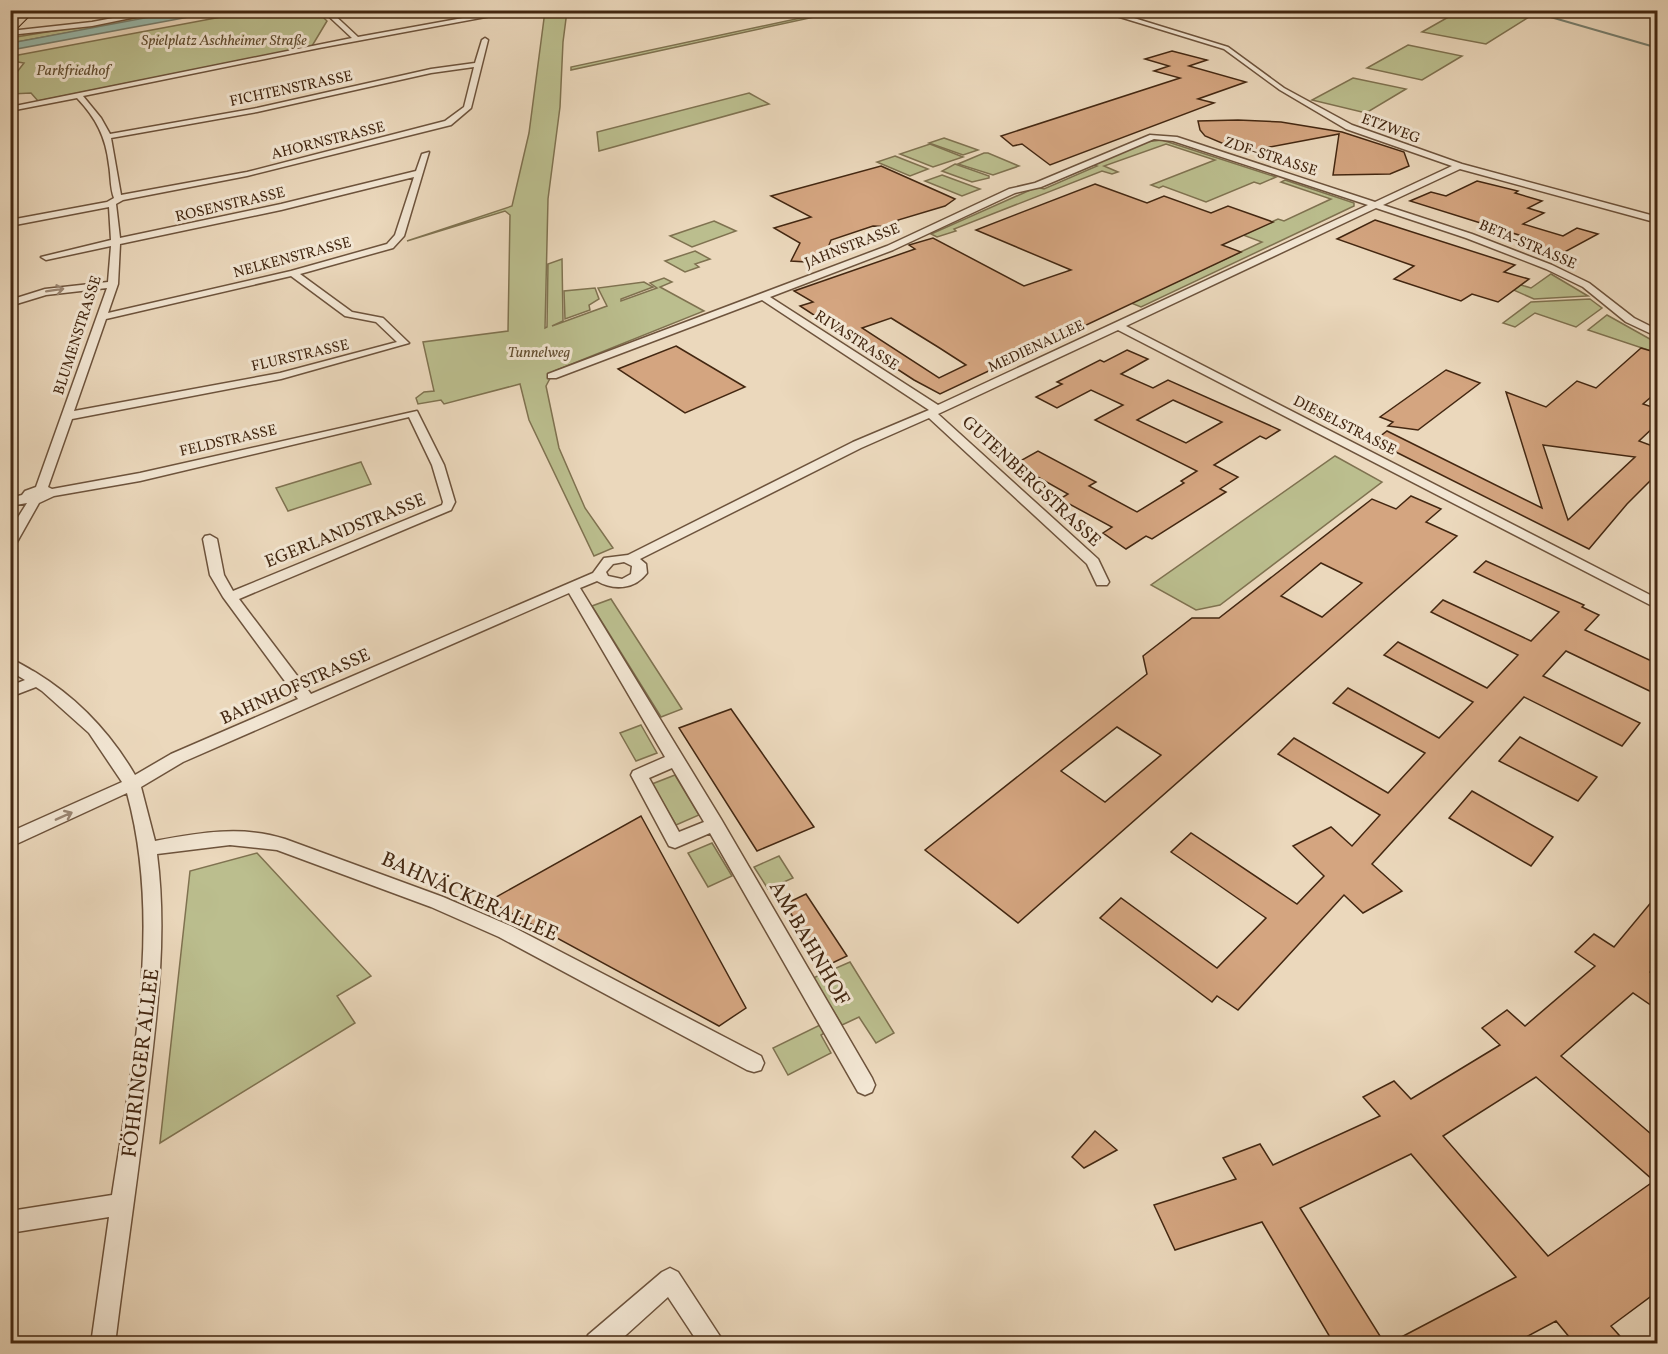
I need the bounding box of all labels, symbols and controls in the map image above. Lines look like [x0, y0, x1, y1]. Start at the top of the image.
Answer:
park label: Spielplatz Aschheimer Straße [141, 31, 307, 52]
park label: Parkfriedhof [36, 61, 112, 82]
street label: FICHTENSTRASSE [228, 66, 355, 113]
street label: ETZWEG [1358, 109, 1423, 150]
street label: AHORNSTRASSE [269, 117, 388, 166]
street label: ZDF-STRASSE [1221, 132, 1320, 182]
street label: ROSENSTRASSE [173, 183, 287, 228]
street label: BETA-STRASSE [1475, 215, 1580, 275]
street label: JAHNSTRASSE [802, 219, 903, 274]
street label: NELKENSTRASSE [231, 233, 354, 284]
street label: BLUMENSTRASSE [49, 273, 108, 398]
one-way arrow [44, 285, 64, 296]
street label: RIVASTRASSE [810, 306, 903, 376]
street label: MEDIENALLEE [985, 316, 1088, 379]
street label: FLURSTRASSE [249, 335, 351, 378]
park label: Tunnelweg [508, 343, 571, 364]
street label: DIESELSTRASSE [1289, 391, 1400, 461]
street label: GUTENBERGSTRASSE [956, 411, 1106, 553]
street label: FELDSTRASSE [178, 420, 279, 463]
street label: EGERLANDSTRASSE [261, 488, 430, 575]
street label: BAHNHOFSTRASSE [217, 643, 375, 732]
one-way arrow [54, 810, 72, 821]
street label: BAHNÄCKERALLEE [376, 845, 563, 949]
street label: AM BAHNHOF [761, 876, 856, 1012]
street label: FÖHRINGER ALLEE [115, 967, 167, 1159]

